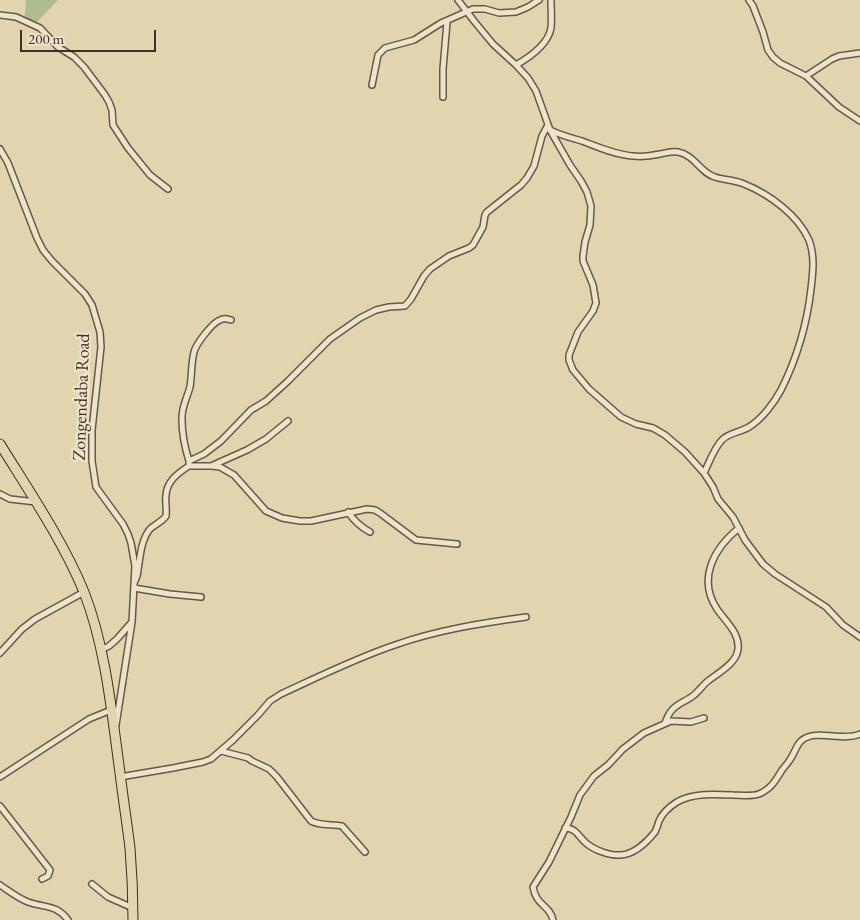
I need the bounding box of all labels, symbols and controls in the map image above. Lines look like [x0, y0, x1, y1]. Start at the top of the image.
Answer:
scale bar [22, 20, 159, 52]
text: 200 m [28, 29, 64, 48]
street label: Zongendaba Road [69, 333, 95, 461]

